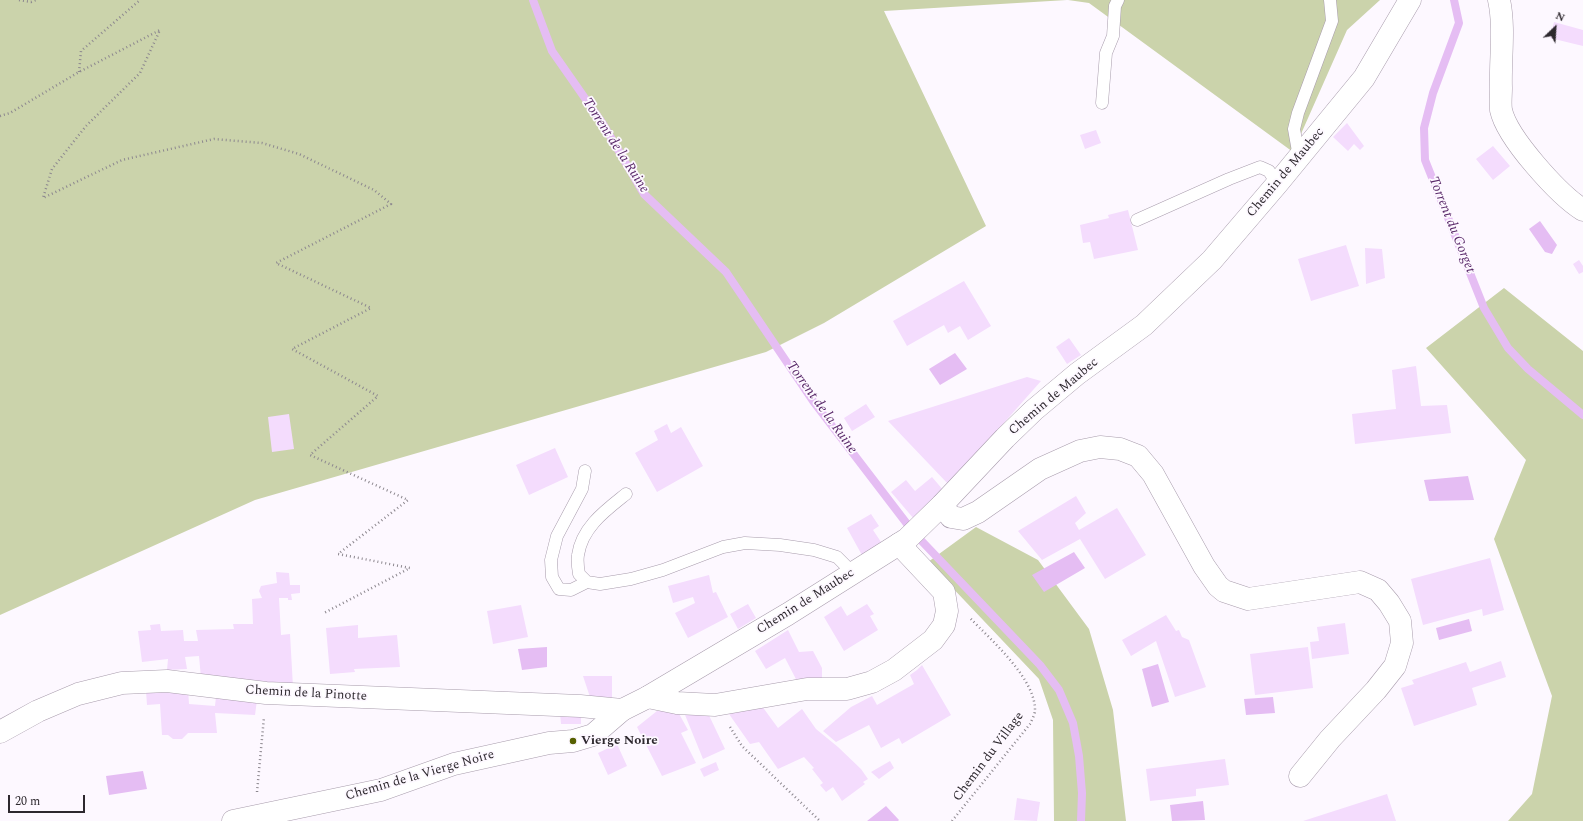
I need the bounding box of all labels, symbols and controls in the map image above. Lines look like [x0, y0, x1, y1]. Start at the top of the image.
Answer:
text: N [1553, 7, 1568, 26]
north arrow [1535, 8, 1575, 48]
water label: Torrent de la Ruine [578, 95, 652, 197]
street label: Chemin de Maubec [1244, 125, 1328, 221]
water label: Torrent du Gorget [1424, 174, 1478, 276]
street label: Chemin de Maubec [1006, 355, 1102, 439]
water label: Torrent de la Ruine [782, 359, 860, 457]
street label: Chemin de Maubec [754, 566, 858, 638]
street label: Chemin de la Pinotte [245, 683, 367, 705]
street label: Chemin du Village [950, 709, 1028, 805]
place label: Vierge Noire [581, 733, 658, 749]
marker: Vierge Noire [568, 736, 578, 746]
street label: Chemin de la Vierge Noire [344, 747, 496, 805]
scale bar [10, 787, 87, 813]
text: 20 m [15, 792, 40, 811]

